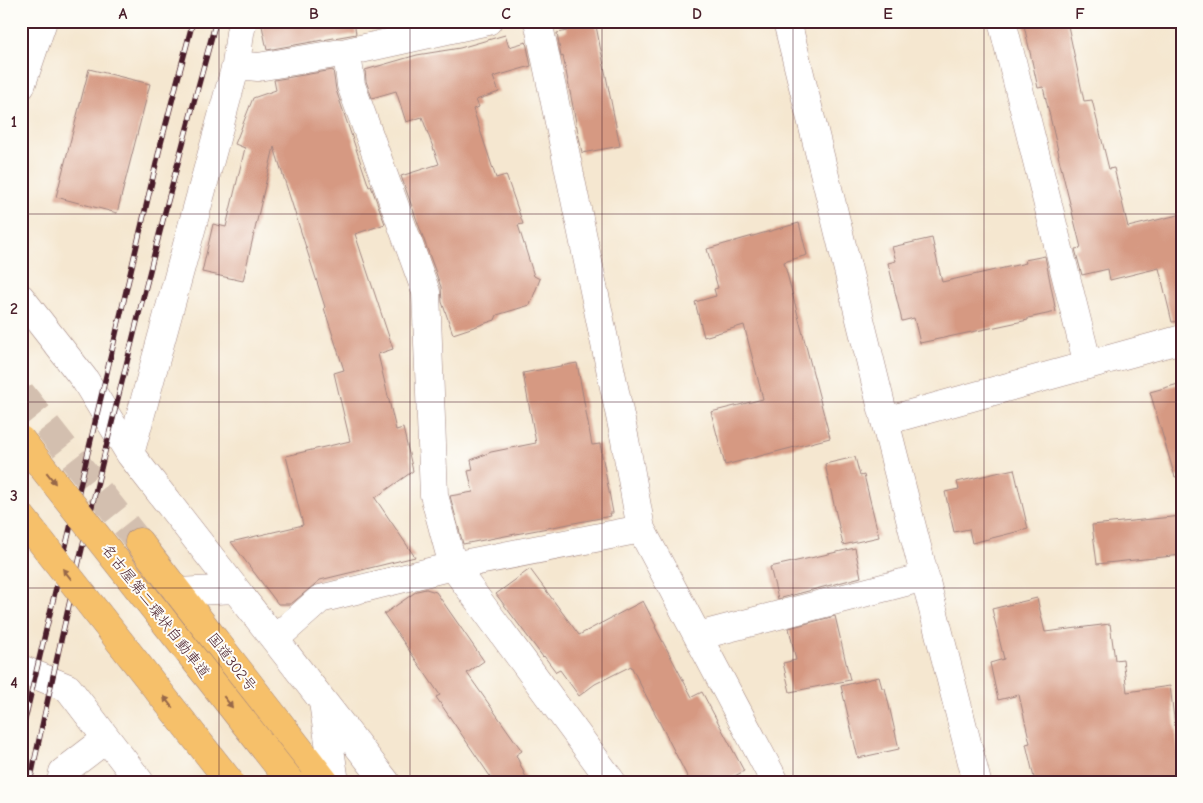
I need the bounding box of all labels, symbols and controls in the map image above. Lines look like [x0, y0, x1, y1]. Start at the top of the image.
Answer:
text: A [119, 5, 128, 23]
text: B [309, 5, 319, 23]
text: C [501, 5, 511, 23]
text: D [692, 5, 702, 23]
text: E [883, 5, 893, 23]
text: F [1075, 5, 1085, 23]
text: 1 [11, 113, 17, 131]
text: 2 [10, 300, 18, 318]
one-way arrow [46, 471, 57, 484]
text: 3 [10, 487, 18, 505]
street label: 名古屋第二環状自動車道 [98, 540, 214, 682]
one-way arrow [62, 568, 73, 581]
street label: 国道302号 [203, 629, 261, 695]
text: 4 [10, 674, 18, 692]
one-way arrow [222, 695, 233, 708]
one-way arrow [162, 696, 173, 709]

